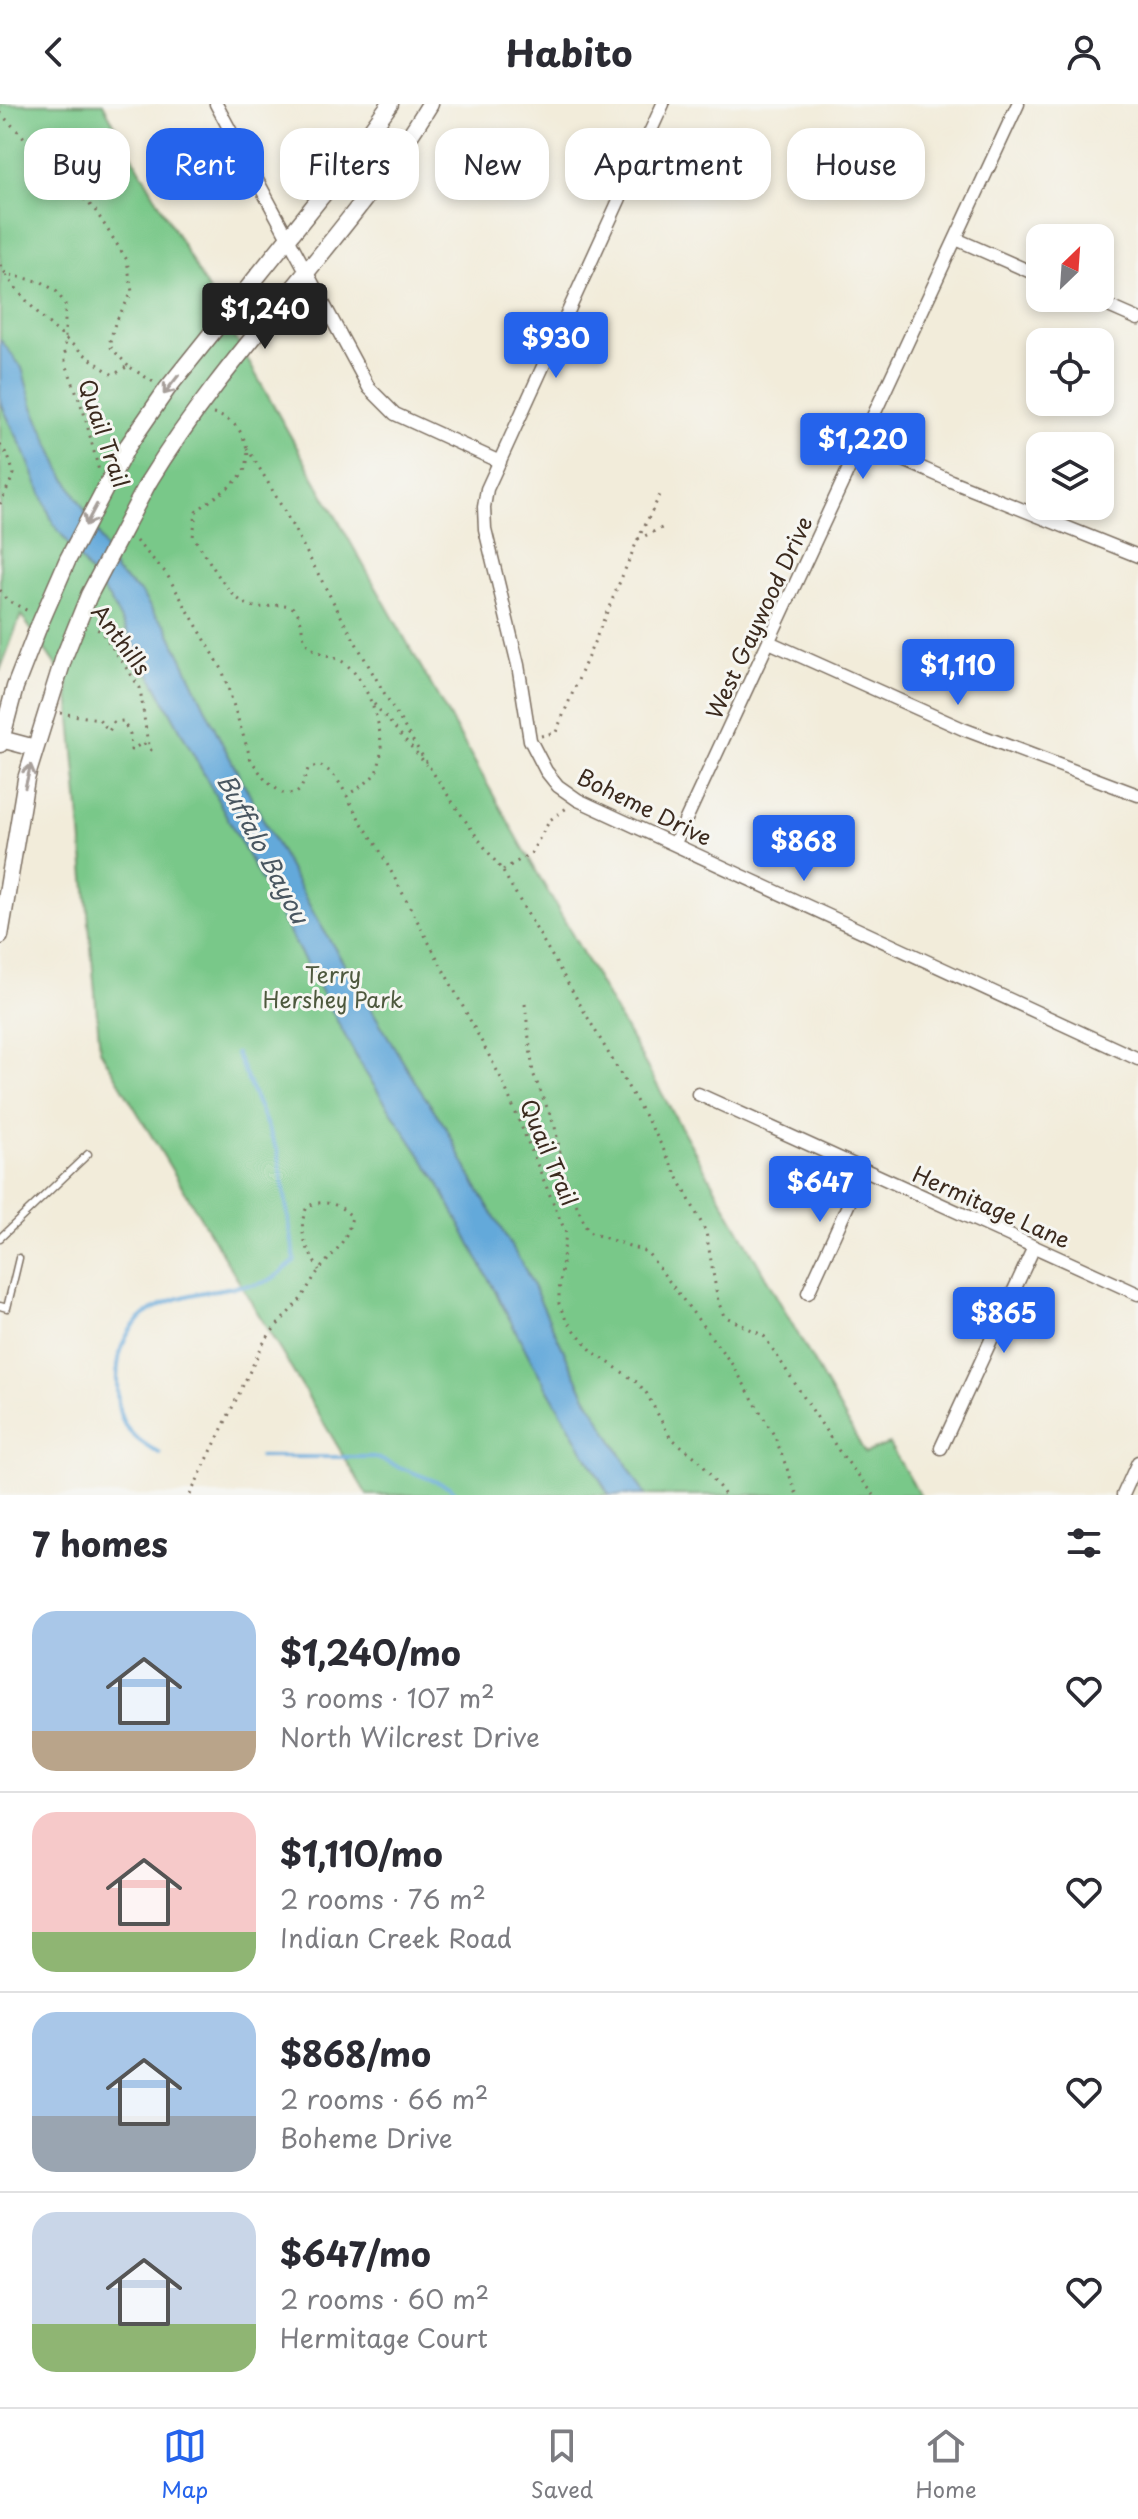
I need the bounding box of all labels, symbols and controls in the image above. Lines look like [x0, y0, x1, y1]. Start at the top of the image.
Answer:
text: Habito [505, 25, 633, 79]
icon: back [32, 30, 76, 74]
icon: person [1062, 30, 1106, 74]
chip: Buy [24, 128, 130, 200]
chip: Rent [146, 128, 264, 200]
chip: Filters [280, 128, 419, 200]
chip: New [435, 128, 549, 200]
chip: Apartment [565, 128, 771, 200]
chip: House [787, 128, 925, 200]
north arrow [1026, 224, 1114, 312]
map controls [1026, 224, 1114, 520]
pin: $1,240 [200, 283, 330, 351]
text: $1,240 [220, 289, 310, 328]
pin: $930 [509, 312, 603, 380]
text: $930 [522, 318, 590, 357]
button: locate [1026, 328, 1114, 416]
street label: Quail Trail [71, 374, 139, 492]
one-way arrow [162, 374, 179, 395]
pin: $1,220 [798, 413, 928, 481]
text: $1,220 [818, 419, 908, 458]
button: layers [1026, 432, 1114, 520]
one-way arrow [82, 503, 98, 527]
street label: West Gaywood Drive [696, 510, 820, 724]
street label: Anthills [84, 597, 160, 681]
pin: $1,110 [893, 639, 1023, 707]
text: $1,110 [920, 645, 996, 684]
street label: Boheme Drive [572, 759, 718, 853]
one-way arrow [21, 764, 36, 790]
water label: Buffalo Bayou [209, 767, 320, 931]
pin: $868 [757, 815, 851, 883]
text: $868 [771, 821, 837, 860]
park label: Terry Hershey Park [263, 957, 403, 1015]
street label: Quail Trail [513, 1094, 587, 1210]
pin: $647 [773, 1156, 867, 1224]
street label: Hermitage Lane [908, 1156, 1076, 1256]
text: $647 [787, 1162, 853, 1201]
pin: $865 [957, 1287, 1051, 1355]
text: $865 [971, 1293, 1037, 1332]
text: 7 homes [32, 1517, 168, 1569]
icon: filters [1062, 1521, 1106, 1565]
text: $1,240/mo [280, 1626, 461, 1678]
icon: home [96, 1643, 192, 1739]
icon: heart [1062, 1669, 1106, 1713]
text: 3 rooms · 107 m² [280, 1678, 495, 1717]
text: North Wilcrest Drive [280, 1717, 540, 1756]
text: $1,110/mo [280, 1827, 443, 1879]
icon: home [96, 1844, 192, 1940]
icon: heart [1062, 1870, 1106, 1914]
text: 2 rooms · 76 m² [280, 1879, 486, 1918]
text: Indian Creek Road [280, 1918, 512, 1957]
text: $868/mo [280, 2027, 431, 2079]
icon: home [96, 2044, 192, 2140]
icon: heart [1062, 2070, 1106, 2114]
text: 2 rooms · 66 m² [280, 2079, 489, 2118]
text: Boheme Drive [280, 2118, 453, 2157]
text: $647/mo [280, 2227, 431, 2279]
icon: home [96, 2244, 192, 2340]
icon: heart [1062, 2270, 1106, 2314]
text: 2 rooms · 60 m² [280, 2279, 489, 2318]
text: Hermitage Court [280, 2318, 488, 2357]
tab: Map [161, 2424, 208, 2505]
tab: Saved [531, 2424, 593, 2505]
tab: Home [916, 2424, 977, 2505]

